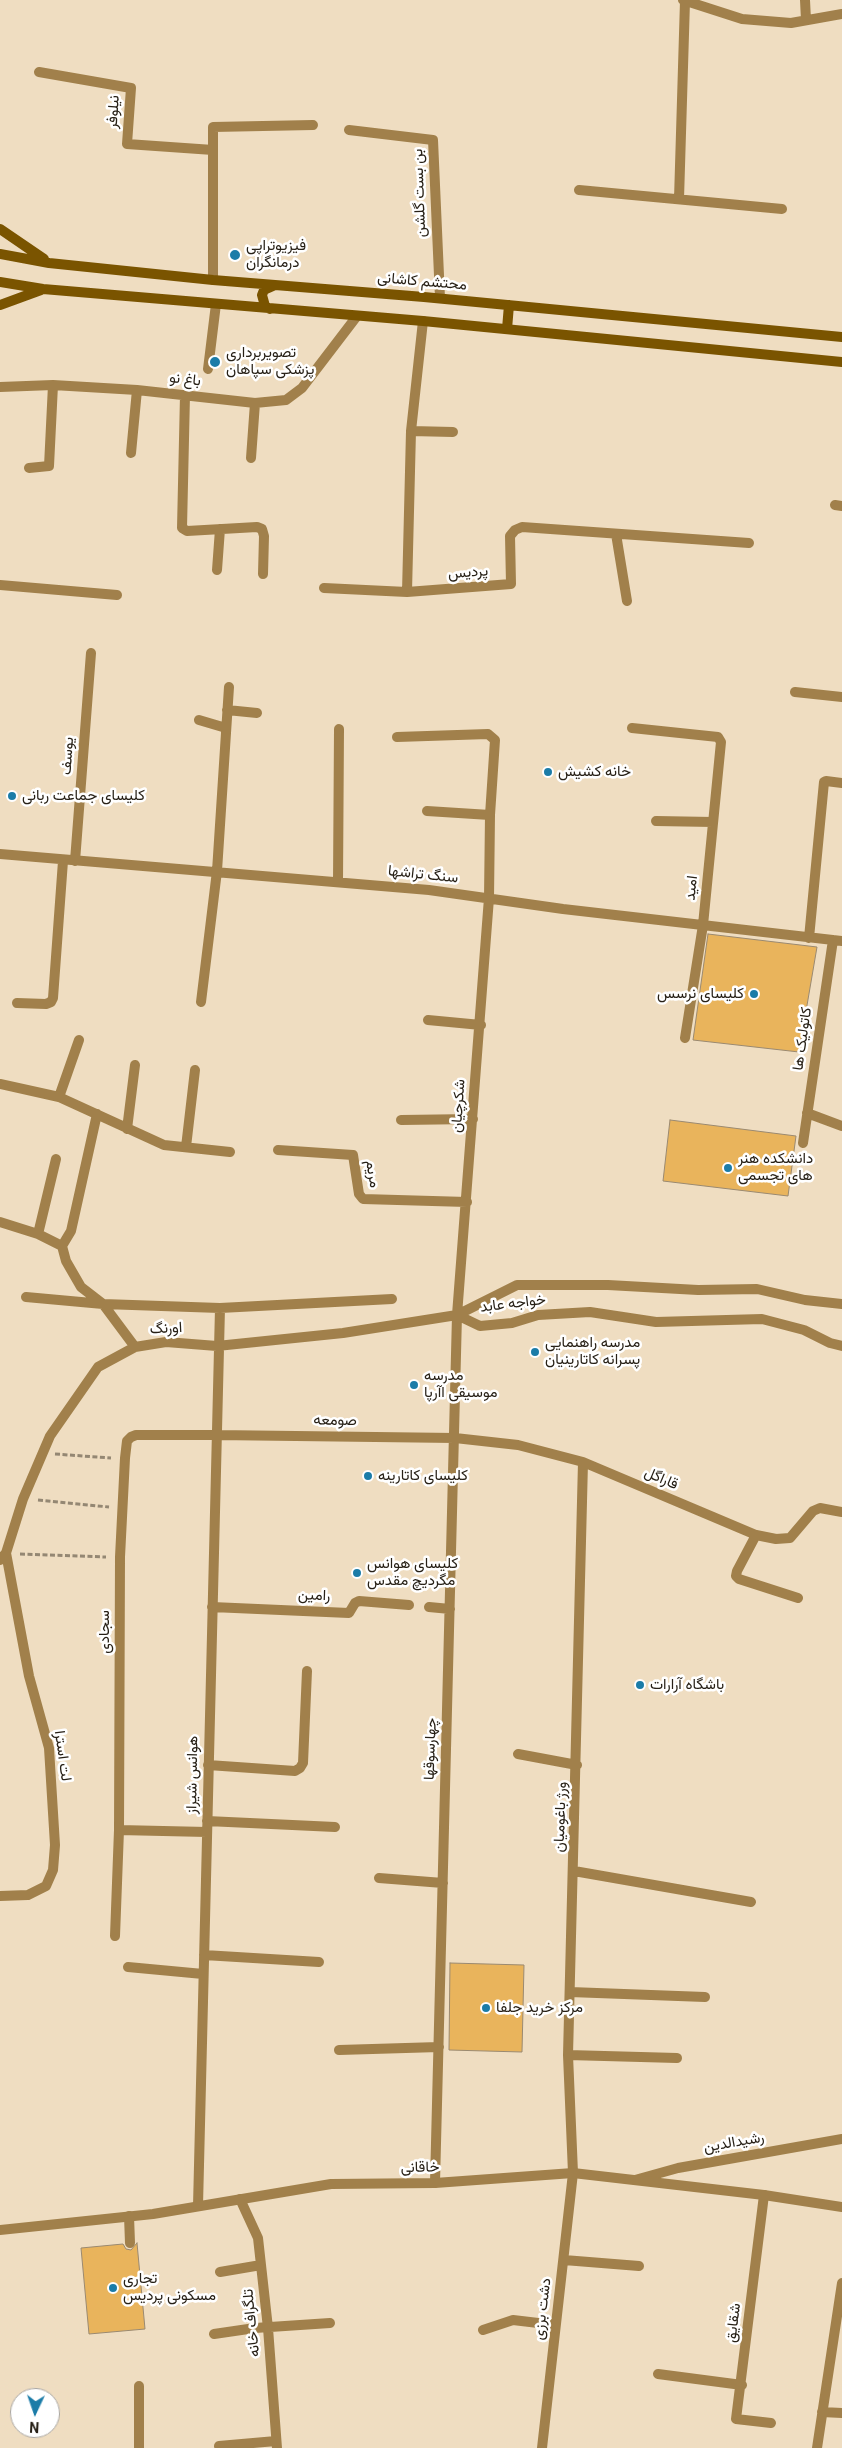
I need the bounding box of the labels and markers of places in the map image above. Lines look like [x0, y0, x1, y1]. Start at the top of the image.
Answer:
place label: فیزیوتراپی درمانگران [246, 237, 306, 272]
marker: فیزیوتراپی درمانگران [228, 248, 242, 262]
place label: تصویربرداری پزشکی سپاهان [226, 344, 314, 379]
marker: تصویربرداری پزشکی سپاهان [208, 355, 222, 369]
place label: خانه کشیش [558, 763, 631, 781]
marker: خانه کشیش [542, 766, 554, 778]
place label: کلیسای جماعت ربانی [22, 787, 145, 805]
marker: کلیسای جماعت ربانی [6, 790, 18, 802]
place label: کلیسای نرسس [657, 985, 744, 1003]
marker: کلیسای نرسس [748, 988, 760, 1000]
place label: دانشکده هنر های تجسمی [738, 1150, 813, 1185]
marker: دانشکده هنر های تجسمی [722, 1162, 734, 1174]
place label: مدرسه راهنمایی پسرانه کاتارینیان [545, 1334, 640, 1369]
marker: مدرسه راهنمایی پسرانه کاتارینیان [529, 1346, 541, 1358]
place label: مدرسه موسیقی اآرپا [424, 1367, 498, 1402]
marker: مدرسه موسیقی اآرپا [408, 1379, 420, 1391]
place label: کلیسای کاتارینه [378, 1467, 468, 1485]
marker: کلیسای کاتارینه [362, 1470, 374, 1482]
place label: کلیسای هوانس مگردیچ مقدس [367, 1555, 458, 1590]
marker: کلیسای هوانس مگردیچ مقدس [351, 1567, 363, 1579]
place label: باشگاه آرارات [650, 1676, 724, 1694]
marker: باشگاه آرارات [634, 1679, 646, 1691]
place label: مرکز خرید جلفا [496, 1999, 583, 2017]
marker: مرکز خرید جلفا [480, 2002, 492, 2014]
place label: تجاری مسکونی پردیس [123, 2270, 216, 2305]
marker: تجاری مسکونی پردیس [107, 2282, 119, 2294]

